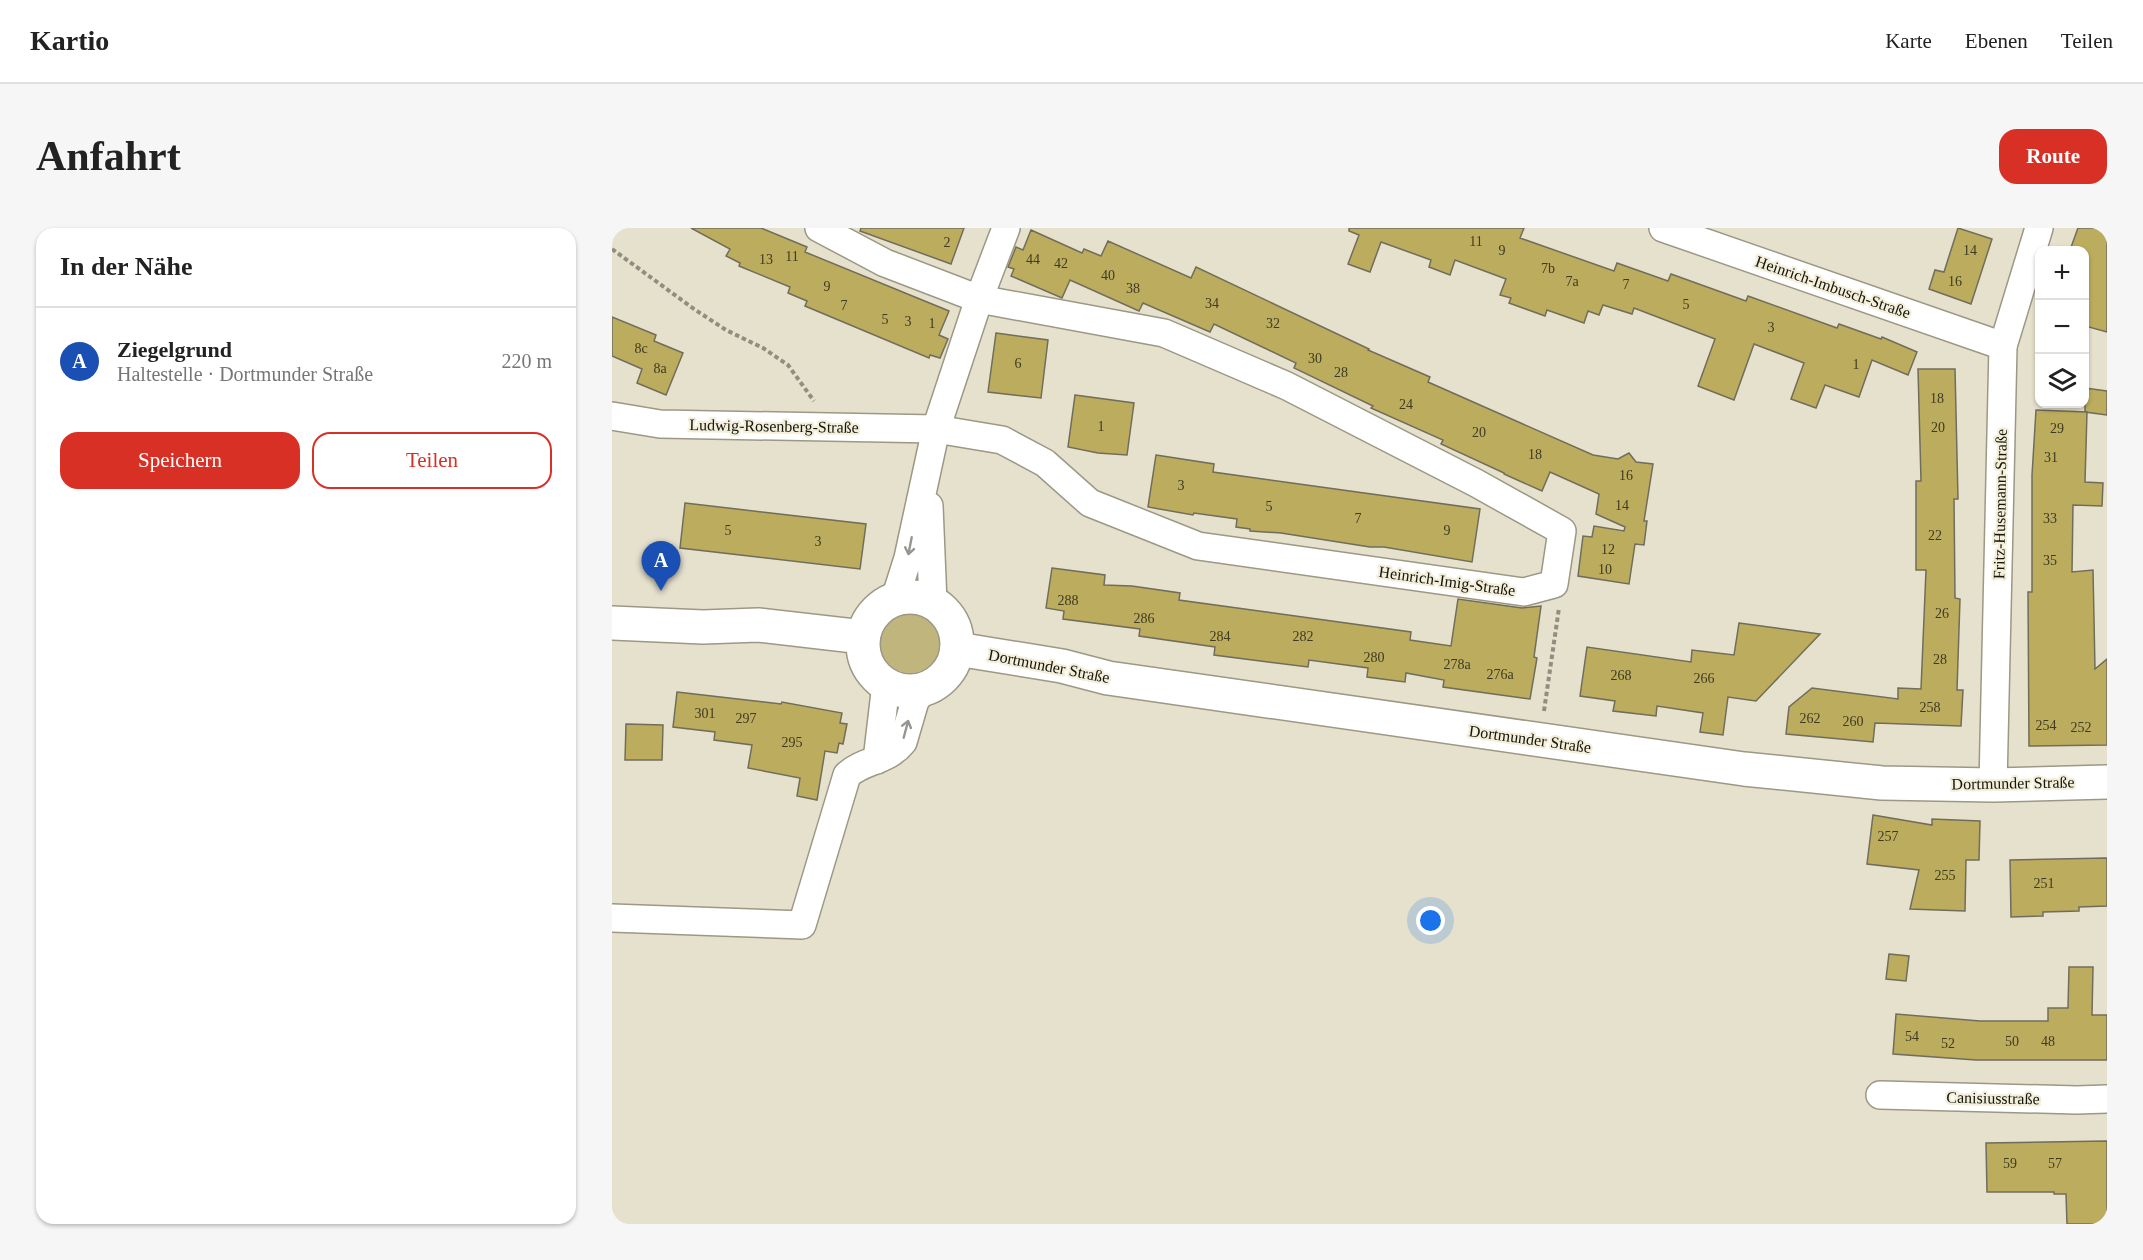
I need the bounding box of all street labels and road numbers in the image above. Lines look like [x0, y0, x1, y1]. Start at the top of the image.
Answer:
street label: Heinrich-Imbusch-Straße [1753, 252, 1913, 322]
street label: Ludwig-Rosenberg-Straße [689, 416, 859, 437]
street label: Fritz-Husemann-Straße [1990, 429, 2010, 579]
street label: Heinrich-Imig-Straße [1377, 563, 1516, 600]
street label: Dortmunder Straße [987, 646, 1111, 686]
street label: Dortmunder Straße [1468, 722, 1592, 756]
street label: Dortmunder Straße [1951, 773, 2075, 793]
street label: Canisiusstraße [1946, 1089, 2040, 1107]

